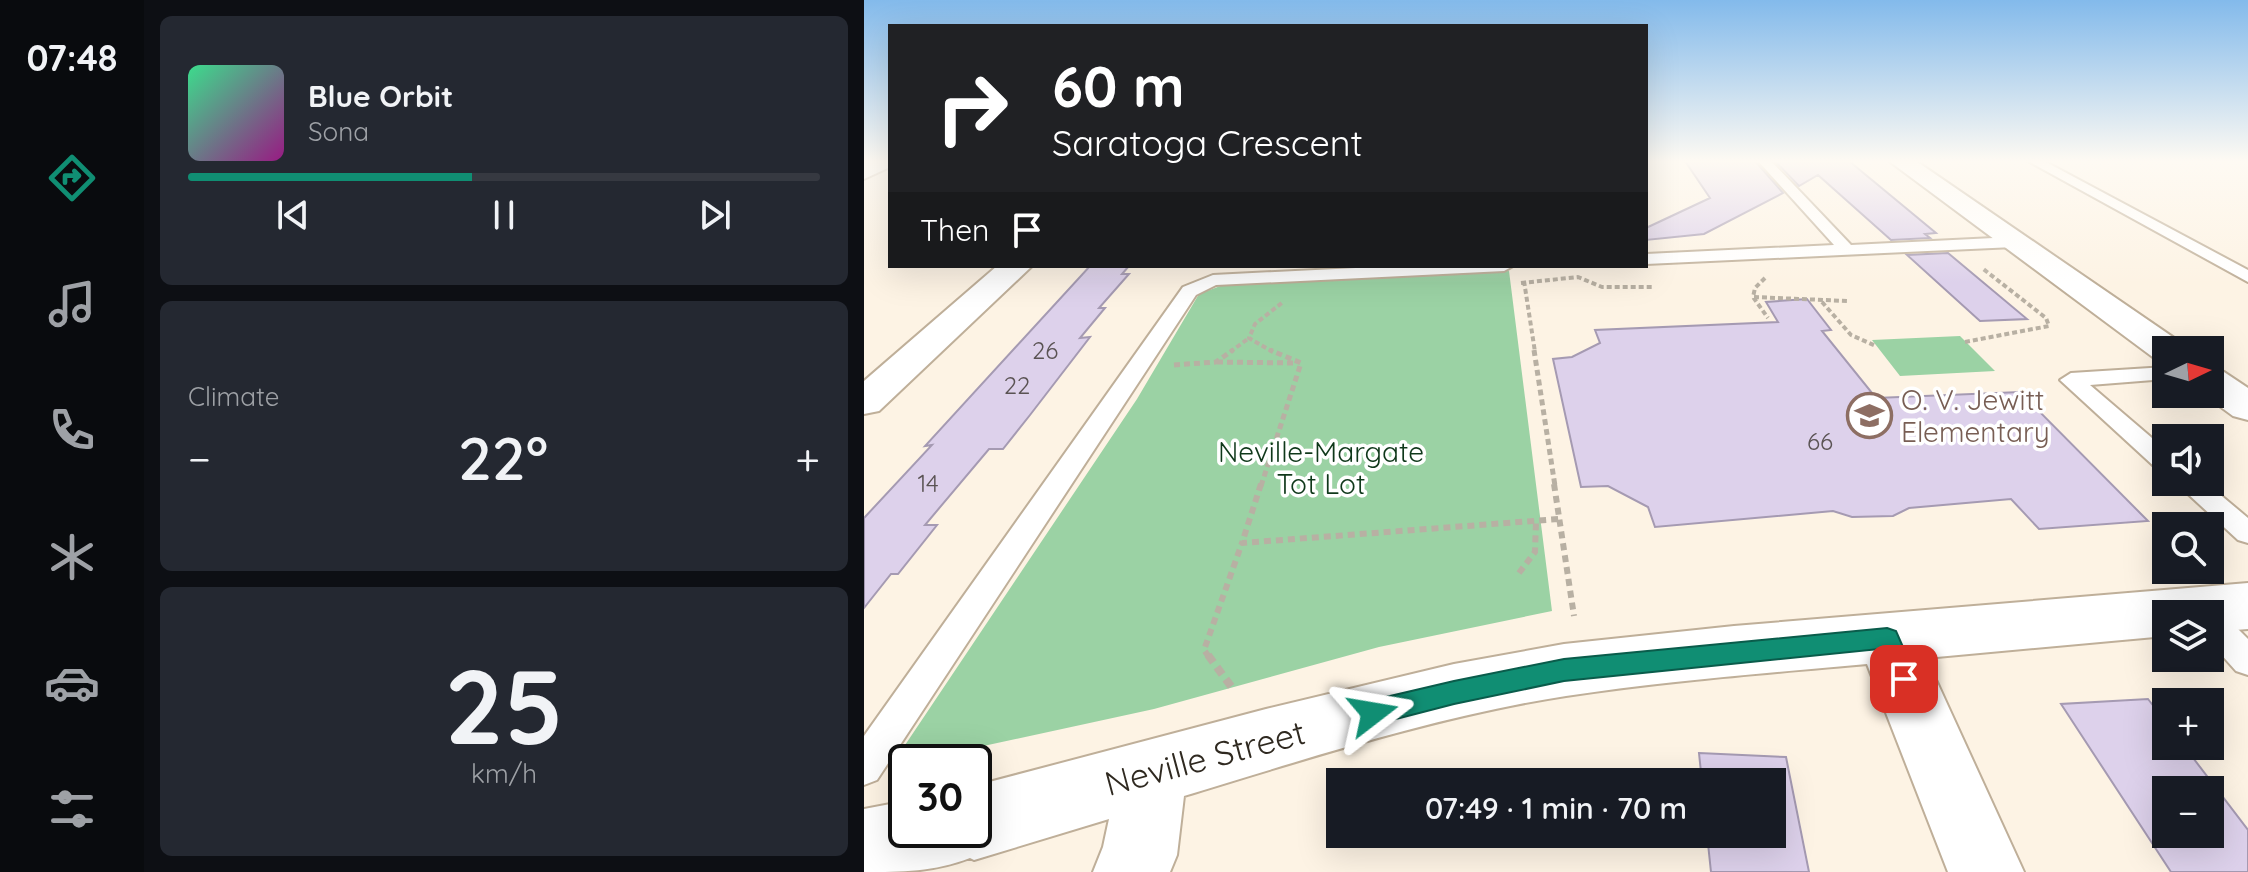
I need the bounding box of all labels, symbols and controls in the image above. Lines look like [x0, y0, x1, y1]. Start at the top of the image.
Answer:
text: 07:48 [26, 35, 118, 80]
text: 60 m [1052, 51, 1185, 121]
icon: right [920, 56, 1024, 160]
text: Blue Orbit [308, 77, 453, 115]
text: Sona [308, 115, 369, 148]
text: Saratoga Crescent [1052, 120, 1363, 165]
icon: directions [44, 150, 100, 206]
icon: previous [271, 193, 315, 237]
icon: pause [482, 193, 526, 237]
icon: next [693, 193, 737, 237]
icon: arrive [1005, 208, 1049, 252]
text: Then [920, 211, 989, 249]
icon: music [44, 276, 100, 332]
house number: 26 [1032, 335, 1058, 365]
north arrow [2152, 336, 2224, 408]
map controls [2152, 336, 2224, 848]
house number: 22 [1004, 370, 1030, 400]
text: Climate [188, 380, 279, 413]
place label: O. V. Jewitt Elementary [1901, 382, 2050, 449]
school or university icon: O. V. Jewitt Elementary [1846, 392, 1894, 440]
icon: phone [44, 402, 100, 458]
text: 22° [458, 420, 548, 495]
button: sound [2152, 424, 2224, 496]
house number: 66 [1807, 426, 1833, 456]
text: − [188, 431, 211, 486]
text: + [795, 431, 820, 486]
park label: Neville-Margate Tot Lot [1218, 434, 1424, 501]
house number: 14 [917, 468, 939, 498]
button: search [2152, 512, 2224, 584]
icon: climate [44, 529, 100, 585]
button: layers [2152, 600, 2224, 672]
text: 25 [444, 640, 564, 770]
pin [1870, 645, 1938, 713]
icon: car [44, 655, 100, 711]
icon: arrive [1882, 657, 1926, 701]
position arrow [1331, 671, 1415, 755]
button: + [2152, 688, 2224, 760]
street label: Neville Street [1100, 710, 1310, 805]
speed limit sign: 30 [888, 744, 992, 848]
text: km/h [471, 757, 537, 790]
button: − [2152, 776, 2224, 848]
icon: filters [44, 781, 100, 837]
text: 07:49 · 1 min · 70 m [1425, 789, 1687, 827]

